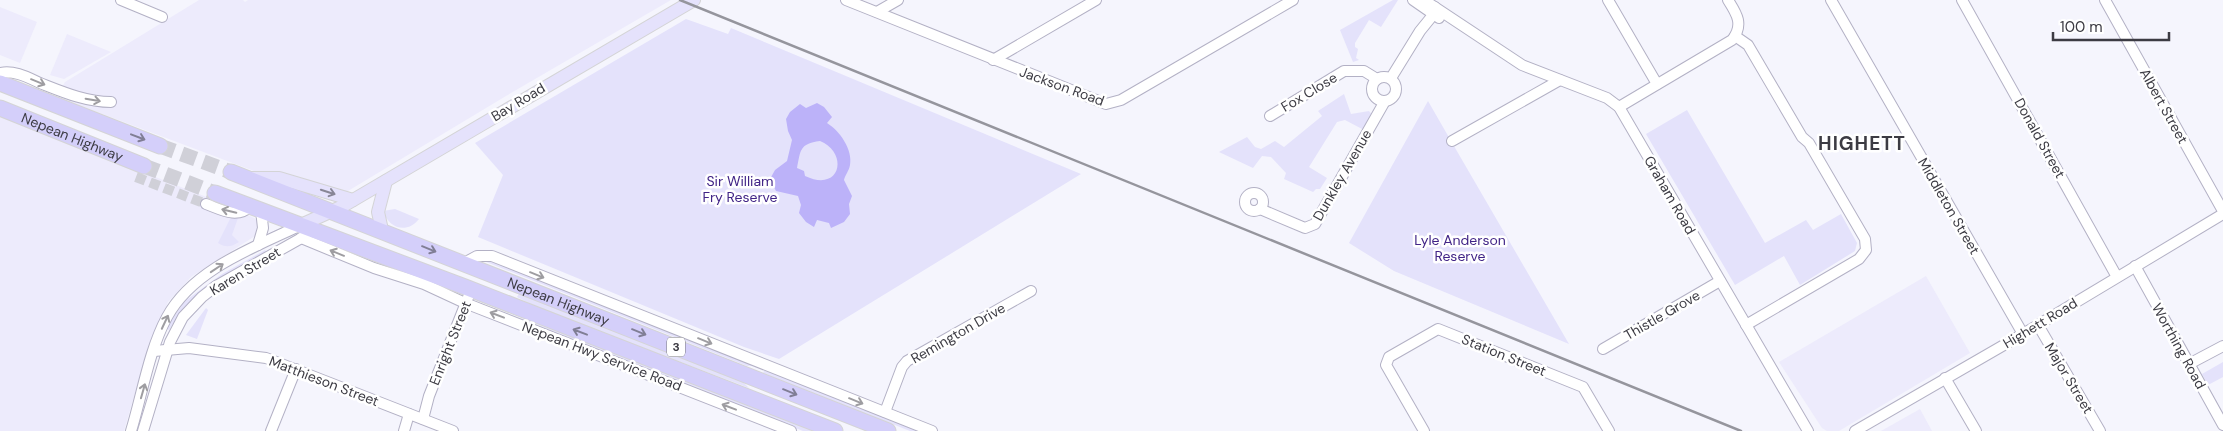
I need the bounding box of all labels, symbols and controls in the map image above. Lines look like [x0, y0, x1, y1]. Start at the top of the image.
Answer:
scale bar [2053, 10, 2169, 42]
text: 100 m [2060, 17, 2103, 37]
street label: Jackson Road [1017, 62, 1107, 110]
street label: Albert Street [2136, 65, 2192, 147]
street label: Fox Close [1278, 68, 1340, 116]
one-way arrow [30, 77, 45, 87]
street label: Bay Road [488, 79, 548, 125]
street label: Donald Street [2011, 95, 2069, 181]
one-way arrow [84, 96, 100, 106]
street label: Nepean Highway [19, 109, 126, 166]
street label: Dunkley Avenue [1309, 126, 1375, 224]
district label: HIGHETT [1818, 131, 1906, 156]
one-way arrow [130, 133, 145, 142]
street label: Graham Road [1640, 152, 1700, 238]
street label: Middleton Street [1914, 154, 1984, 258]
park label: Sir William Fry Reserve [702, 172, 778, 206]
one-way arrow [320, 188, 336, 197]
one-way arrow [222, 206, 238, 215]
park label: Lyle Anderson Reserve [1414, 231, 1506, 265]
street label: Karen Street [206, 243, 284, 299]
one-way arrow [421, 245, 436, 254]
one-way arrow [330, 248, 345, 257]
one-way arrow [210, 263, 224, 274]
one-way arrow [529, 270, 544, 280]
street label: Nepean Highway [505, 273, 612, 329]
street label: Thistle Grove [1621, 286, 1703, 344]
street label: Highett Road [1999, 294, 2081, 352]
street label: Enright Street [425, 298, 475, 388]
street label: Remington Drive [908, 299, 1008, 367]
street label: Worthing Road [2148, 300, 2210, 392]
one-way arrow [490, 310, 505, 319]
one-way arrow [161, 315, 171, 330]
street label: Nepean Hwy Service Road [520, 317, 684, 395]
one-way arrow [573, 327, 588, 336]
one-way arrow [631, 328, 646, 338]
street label: Station Street [1459, 330, 1549, 380]
one-way arrow [697, 337, 712, 346]
road number: 3 [667, 338, 685, 357]
street label: Major Street [2041, 339, 2097, 417]
street label: Matthieson Street [266, 352, 382, 410]
one-way arrow [138, 383, 148, 399]
one-way arrow [782, 388, 797, 397]
one-way arrow [848, 397, 863, 406]
one-way arrow [722, 402, 737, 411]

